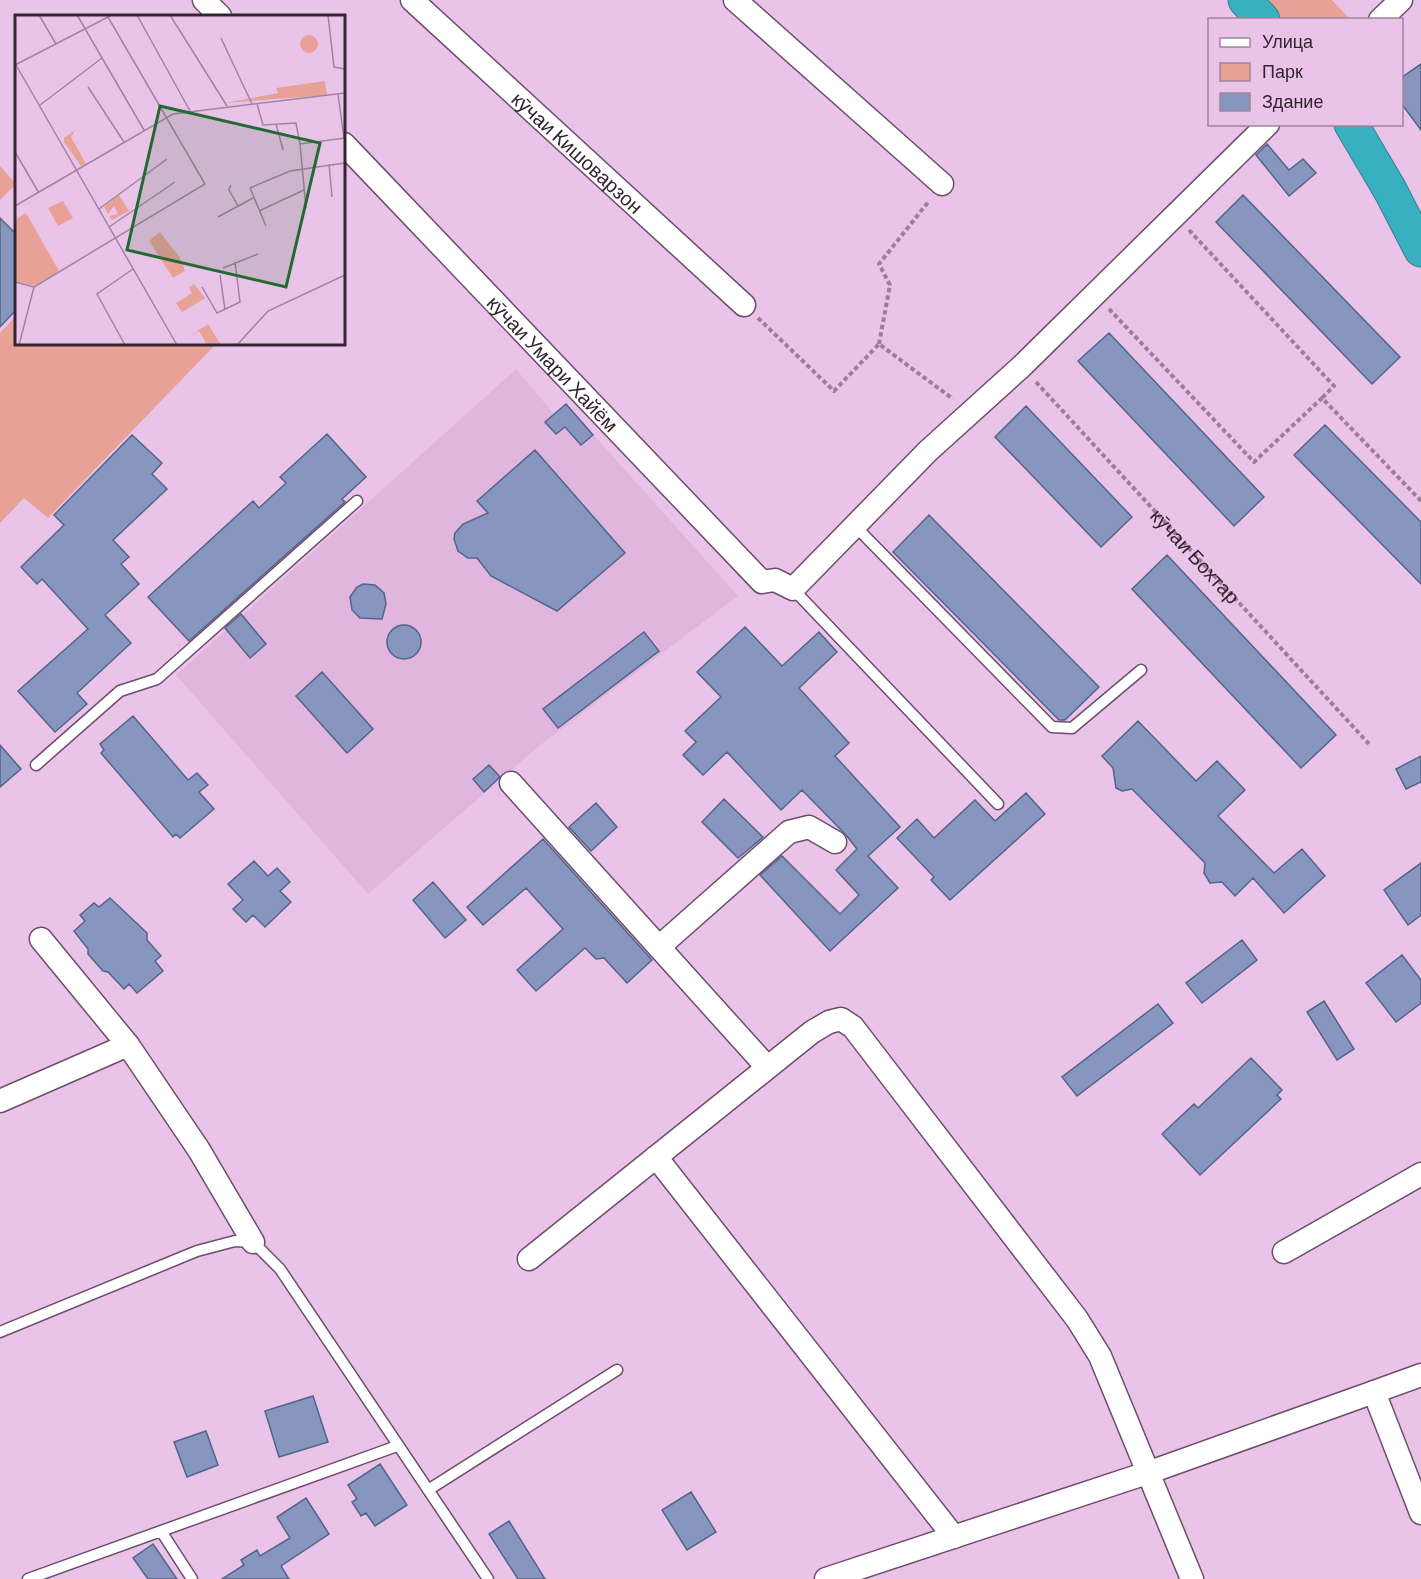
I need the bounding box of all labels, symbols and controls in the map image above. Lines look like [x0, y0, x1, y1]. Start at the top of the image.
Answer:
inset map [15, 15, 345, 345]
legend [1208, 18, 1403, 126]
text: Улица [1262, 30, 1314, 52]
text: Парк [1262, 60, 1303, 82]
street label: кӯчаи Кишоварзон [507, 86, 648, 218]
text: Здание [1262, 90, 1323, 112]
street label: кӯчаи Умари Хайём [483, 290, 624, 436]
street label: кӯчаи Бохтар [1146, 503, 1245, 608]

